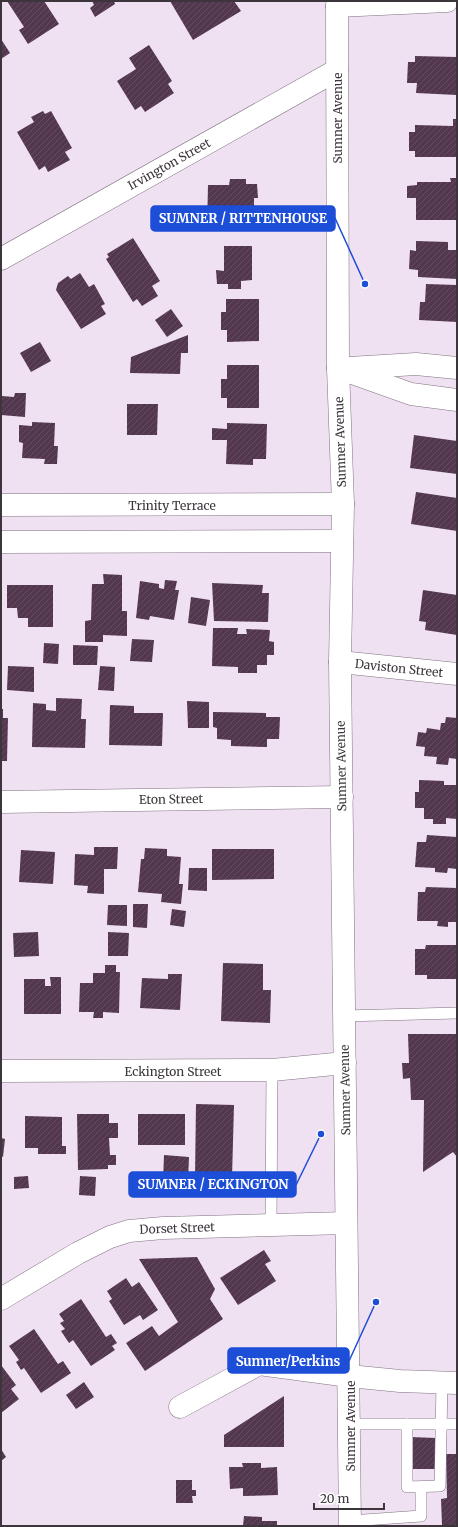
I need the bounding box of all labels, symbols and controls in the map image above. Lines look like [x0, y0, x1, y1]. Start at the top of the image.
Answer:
street label: Sumner Avenue [330, 73, 345, 163]
street label: Irvington Street [125, 135, 213, 193]
callout: SUMNER / RITTENHOUSE [151, 206, 335, 231]
text: SUMNER / RITTENHOUSE [159, 210, 328, 227]
street label: Sumner Avenue [331, 396, 349, 488]
street label: Trinity Terrace [128, 498, 216, 513]
street label: Daviston Street [354, 656, 444, 680]
street label: Sumner Avenue [333, 720, 349, 812]
street label: Eton Street [139, 791, 203, 807]
street label: Sumner Avenue [337, 1044, 353, 1136]
street label: Eckington Street [125, 1064, 222, 1079]
callout: SUMNER / ECKINGTON [129, 1172, 296, 1197]
text: SUMNER / ECKINGTON [137, 1176, 289, 1193]
street label: Dorset Street [139, 1219, 215, 1237]
callout: Sumner/Perkins [228, 1348, 349, 1373]
text: Sumner/Perkins [236, 1353, 341, 1370]
street label: Sumner Avenue [343, 1381, 358, 1471]
scale bar [314, 1485, 384, 1511]
text: 20 m [320, 1491, 349, 1506]

